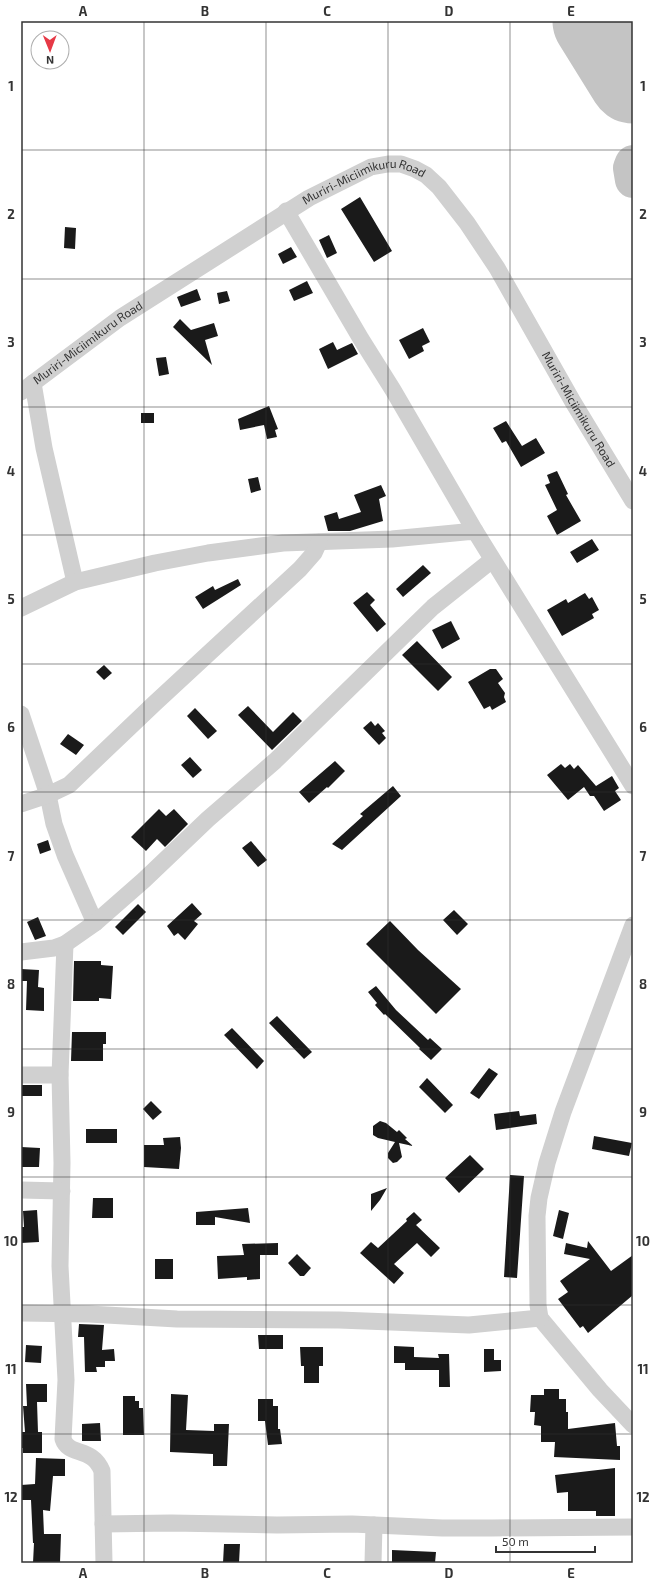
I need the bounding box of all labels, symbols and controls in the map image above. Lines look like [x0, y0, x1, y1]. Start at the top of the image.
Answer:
text: A [79, 3, 88, 19]
text: B [201, 3, 209, 19]
text: C [323, 3, 331, 19]
text: D [445, 3, 454, 19]
text: E [567, 3, 575, 19]
north arrow [30, 30, 70, 70]
text: N [46, 54, 54, 67]
text: 1 [8, 78, 14, 94]
text: 1 [640, 78, 646, 94]
street label: Muriri-Miciimikuru Road [299, 156, 429, 207]
text: 2 [7, 206, 15, 222]
text: 2 [639, 206, 647, 222]
street label: Muriri-Miciimikuru Road [30, 298, 145, 387]
text: 3 [7, 334, 15, 350]
text: 3 [639, 334, 647, 350]
street label: Muriri-Miciimikuru Road [540, 348, 619, 469]
text: 4 [7, 463, 15, 479]
text: 4 [639, 463, 647, 479]
text: 5 [7, 591, 15, 607]
text: 5 [639, 591, 647, 607]
text: 6 [7, 719, 15, 735]
text: 6 [639, 719, 647, 735]
text: 7 [8, 848, 15, 864]
text: 7 [640, 848, 647, 864]
text: 8 [7, 976, 15, 992]
text: 8 [639, 976, 647, 992]
text: 9 [7, 1104, 15, 1120]
text: 9 [639, 1104, 647, 1120]
text: 10 [4, 1233, 18, 1249]
text: 10 [636, 1233, 650, 1249]
text: 11 [5, 1361, 17, 1377]
text: 11 [637, 1361, 649, 1377]
text: 12 [4, 1489, 18, 1505]
text: 12 [636, 1489, 650, 1505]
scale bar [496, 1528, 595, 1554]
text: 50 m [502, 1534, 529, 1548]
text: A [79, 1565, 88, 1581]
text: B [201, 1565, 209, 1581]
text: C [323, 1565, 331, 1581]
text: D [445, 1565, 454, 1581]
text: E [567, 1565, 575, 1581]

